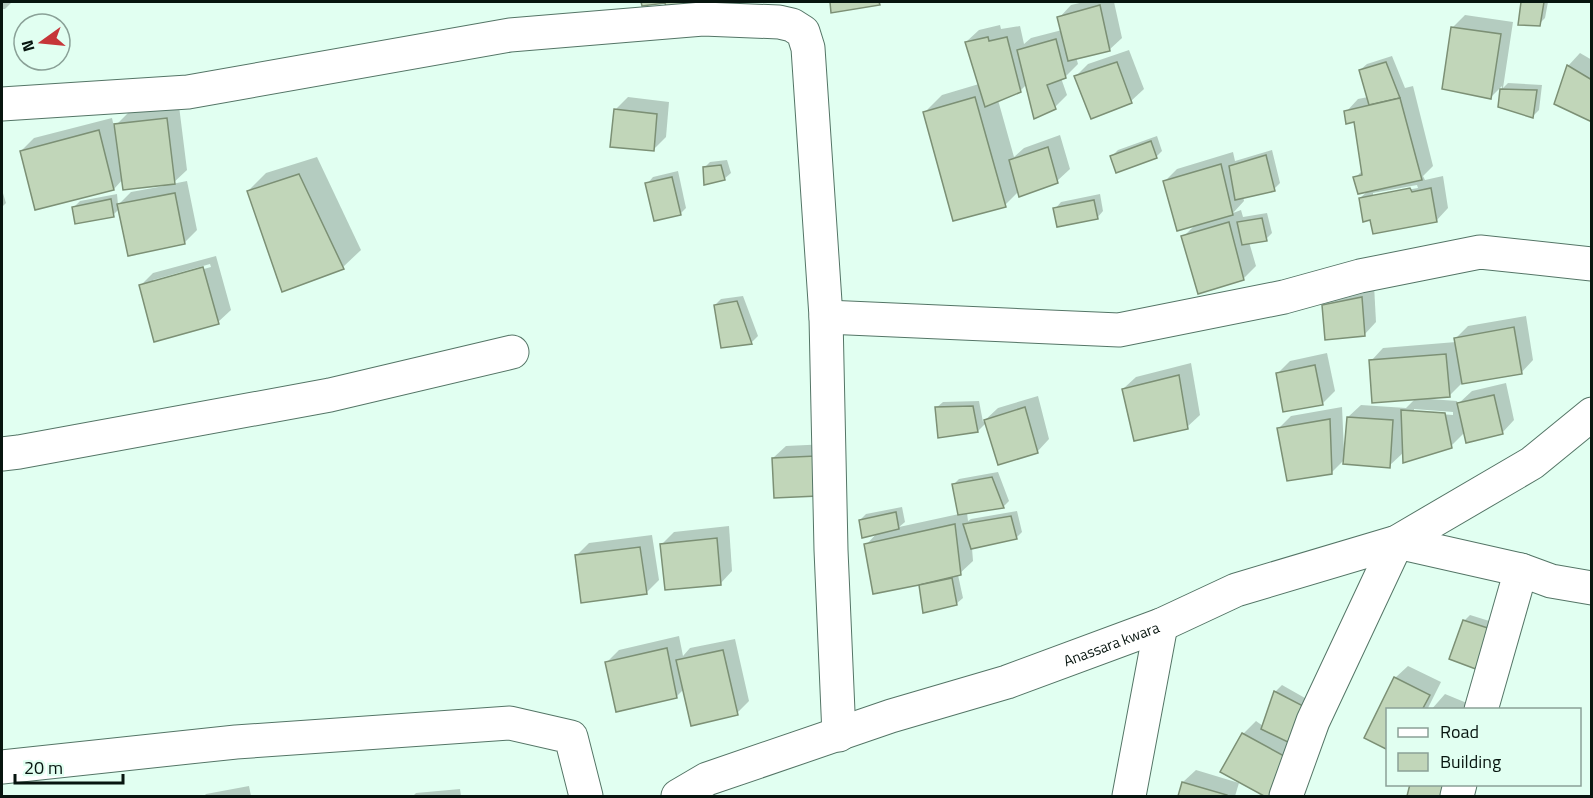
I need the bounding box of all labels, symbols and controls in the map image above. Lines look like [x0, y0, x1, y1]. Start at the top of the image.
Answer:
north arrow [12, 12, 72, 72]
text: N [14, 37, 41, 54]
street label: Anassara kwara [1060, 615, 1163, 672]
legend [1386, 708, 1581, 786]
text: Road [1440, 718, 1479, 745]
scale bar [15, 747, 123, 785]
text: Building [1440, 748, 1501, 775]
text: 20 m [24, 754, 63, 781]

